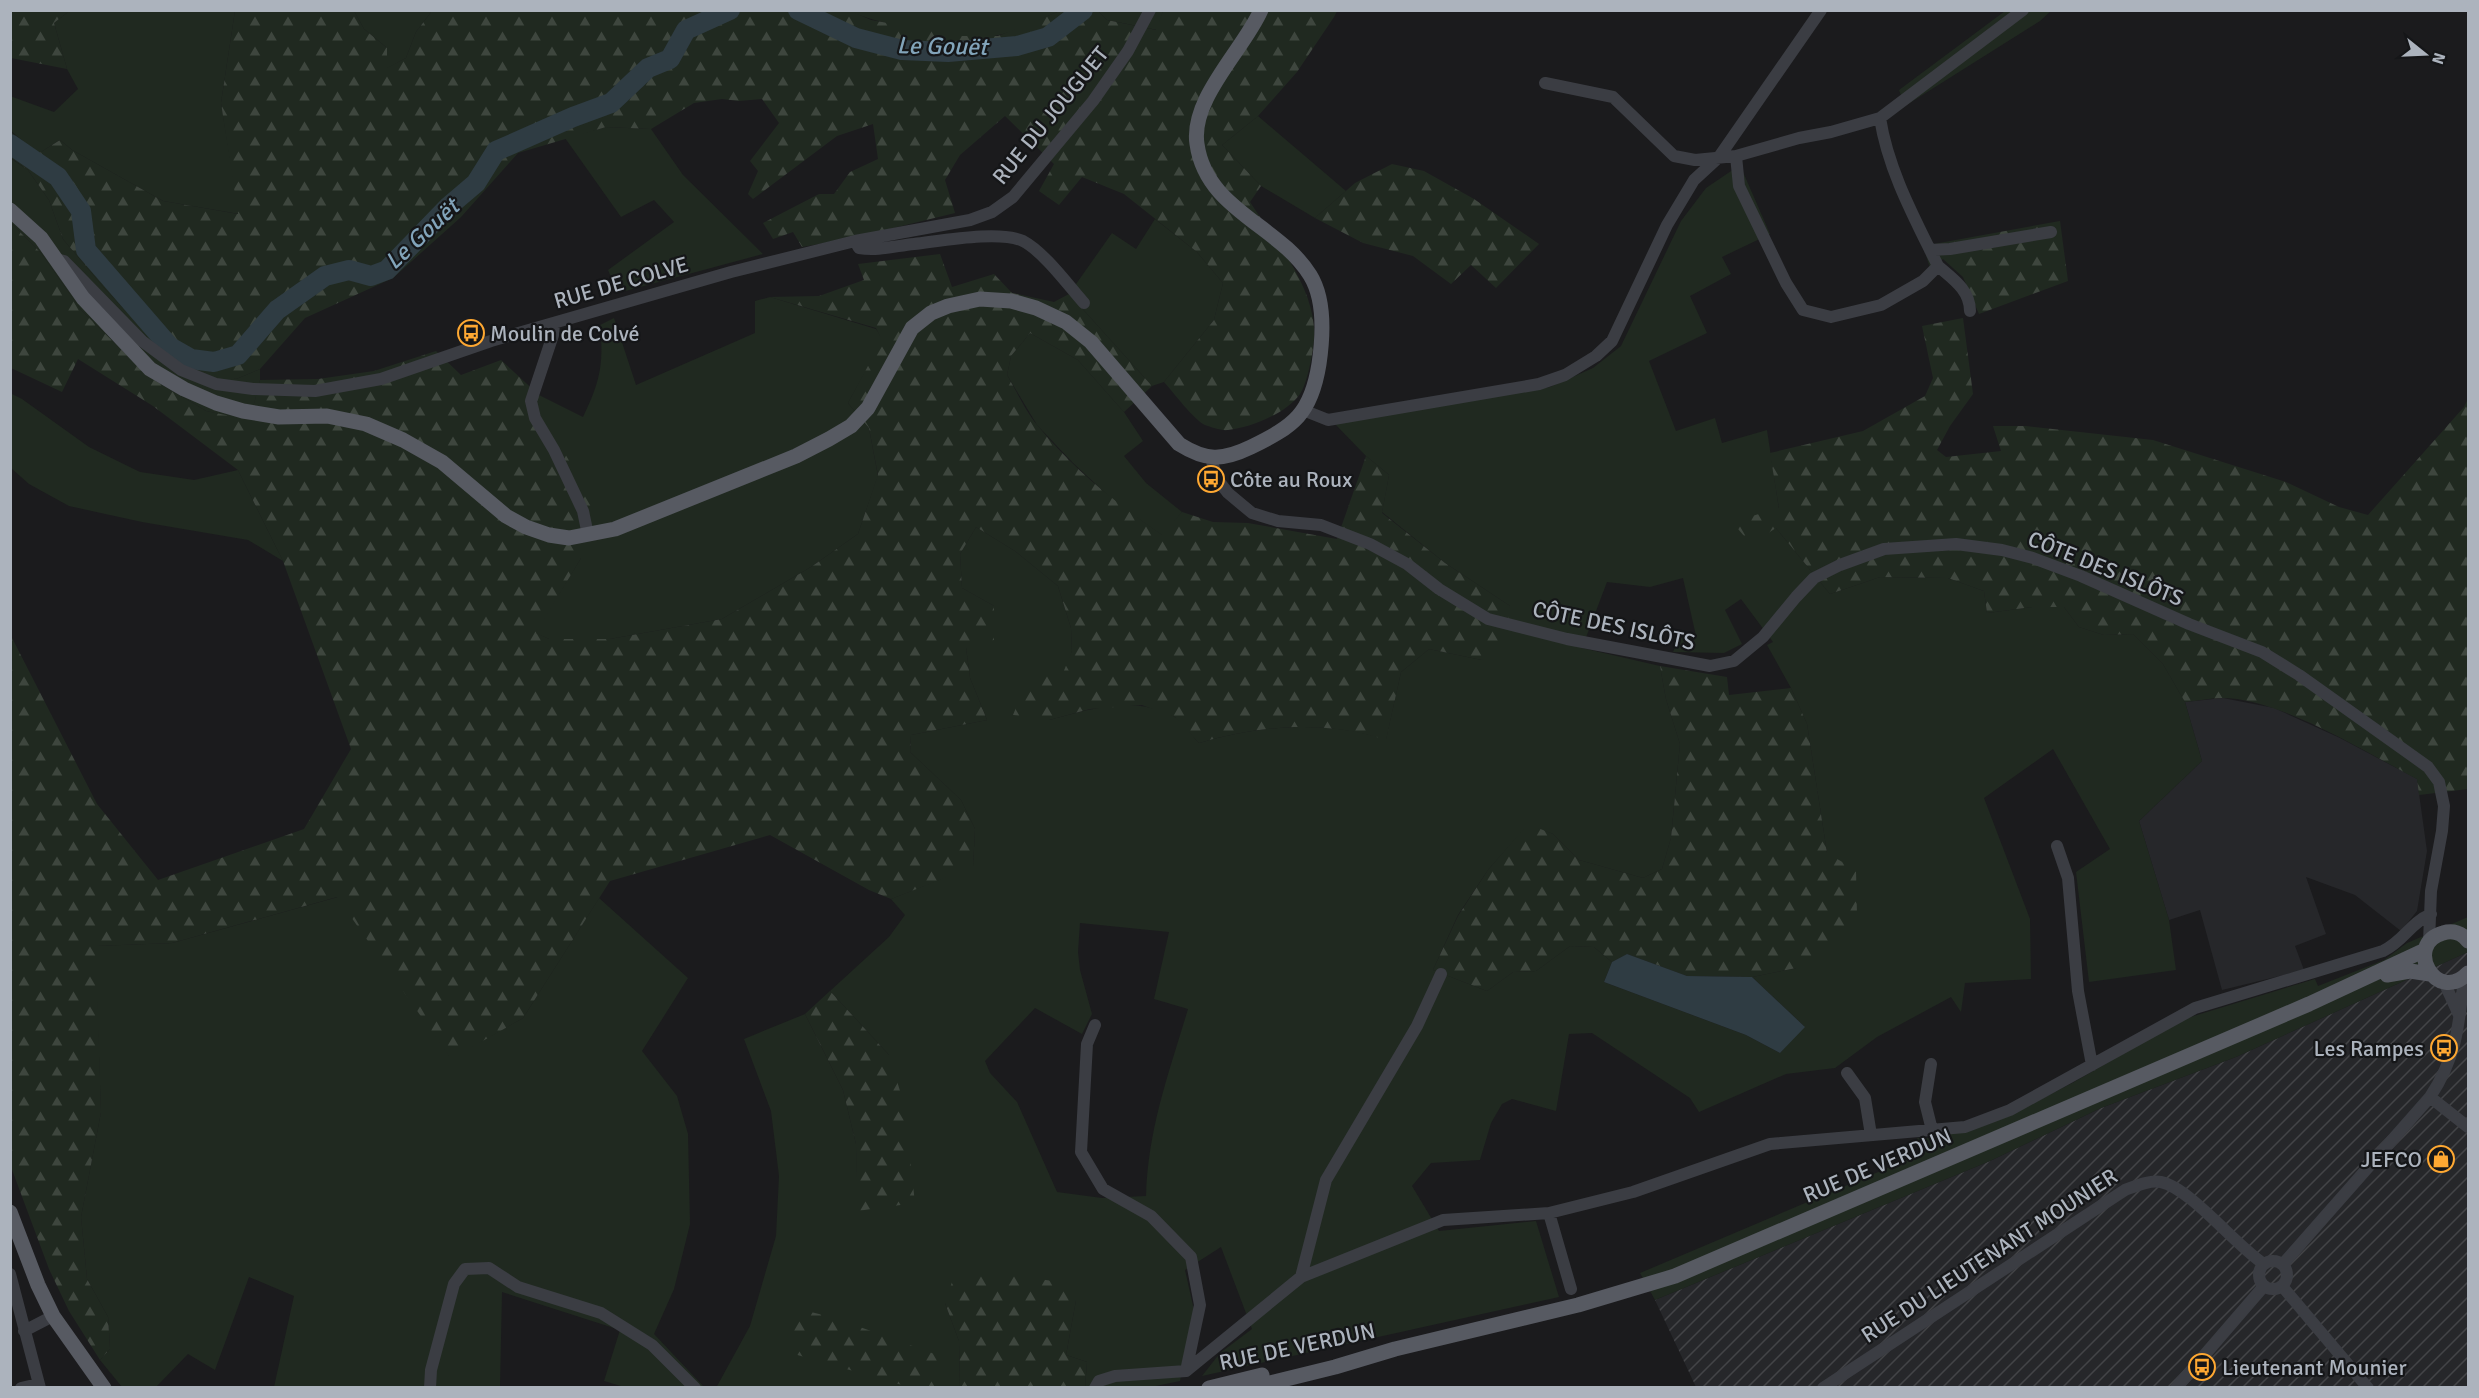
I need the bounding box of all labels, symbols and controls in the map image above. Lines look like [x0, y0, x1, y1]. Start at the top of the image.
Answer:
north arrow [2395, 24, 2455, 84]
water label: Le Gouët [896, 30, 990, 62]
street label: RUE DU JOUGUET [987, 41, 1114, 190]
text: N [2427, 50, 2450, 67]
water label: Le Gouët [379, 190, 467, 276]
street label: RUE DE COLVE [551, 250, 691, 315]
bus stop icon: Moulin de Colvé [456, 318, 486, 348]
place label: Moulin de Colvé [490, 320, 639, 347]
bus stop icon: Côte au Roux [1196, 464, 1226, 494]
place label: Côte au Roux [1230, 466, 1352, 493]
street label: CÔTE DES ISLÔTS [2024, 525, 2188, 612]
street label: CÔTE DES ISLÔTS [1530, 595, 1698, 656]
bus stop icon: Les Rampes [2429, 1033, 2459, 1063]
place label: Les Rampes [2314, 1035, 2424, 1062]
street label: RUE DE VERDUN [1799, 1122, 1956, 1209]
shop icon: JEFCO [2426, 1144, 2456, 1174]
place label: JEFCO [2361, 1146, 2422, 1173]
street label: RUE DU LIEUTENANT MOUNIER [1856, 1162, 2122, 1348]
street label: RUE DE VERDUN [1217, 1317, 1378, 1376]
bus stop icon: Lieutenant Mounier [2187, 1352, 2217, 1382]
place label: Lieutenant Mounier [2222, 1354, 2407, 1381]

